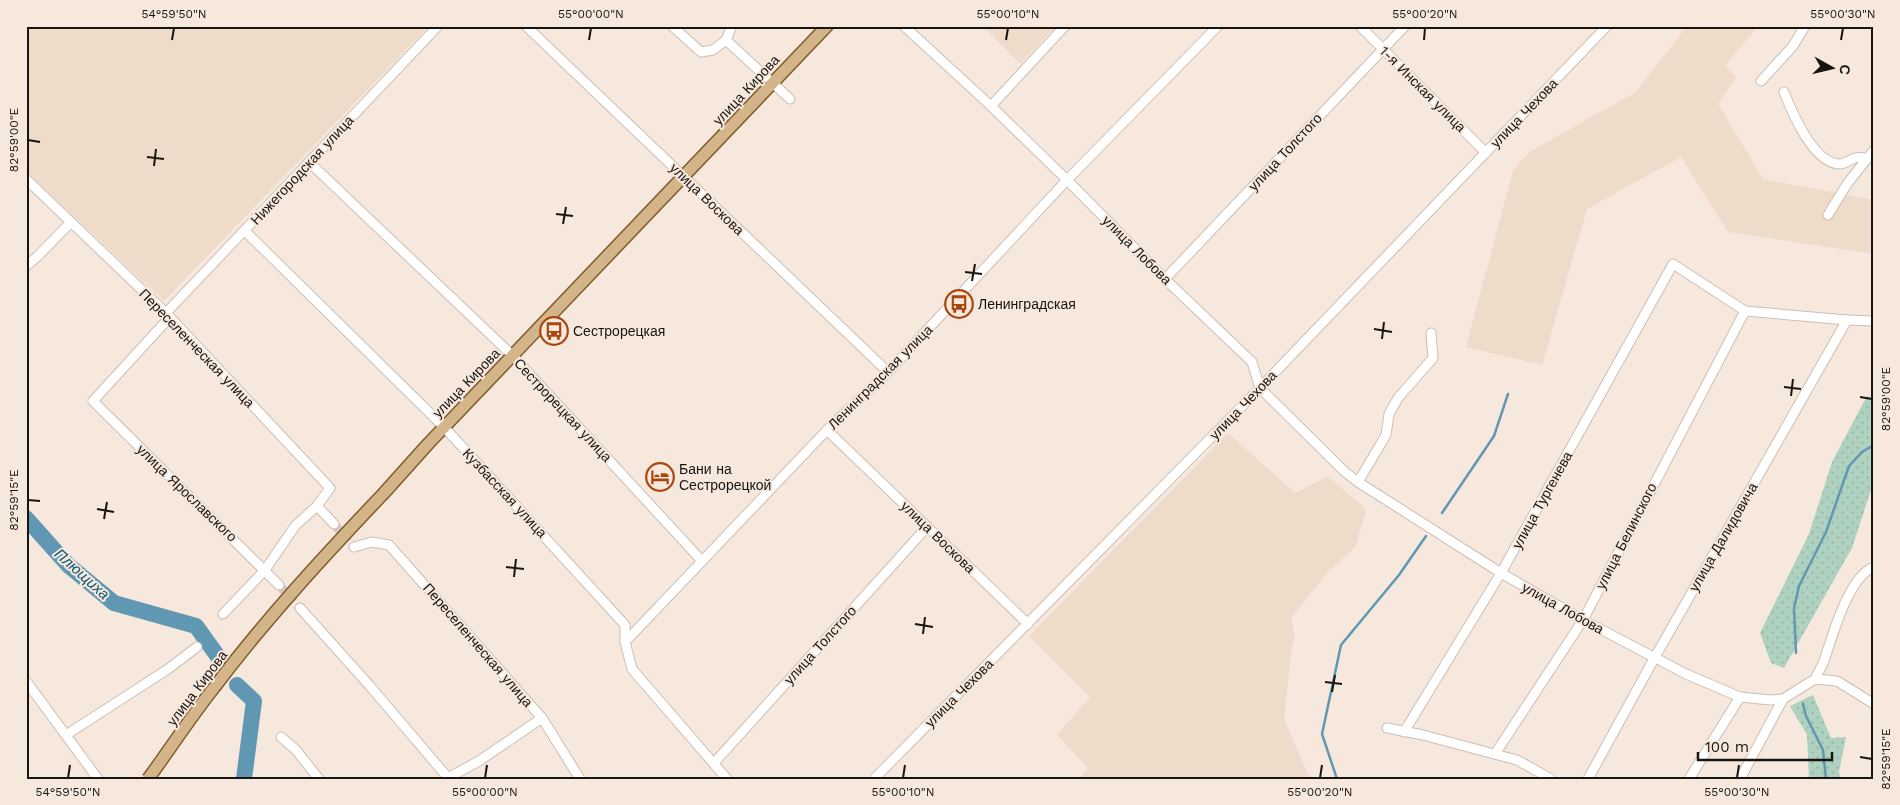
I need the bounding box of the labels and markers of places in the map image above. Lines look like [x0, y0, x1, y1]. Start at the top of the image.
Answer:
bus stop icon: Ленинградская [944, 289, 974, 319]
place label: Ленинградская [978, 296, 1076, 312]
bus stop icon: Сестрорецкая [539, 316, 569, 346]
place label: Сестрорецкая [573, 323, 665, 339]
place label: Бани на Сестрорецкой [679, 461, 771, 493]
hotel icon: Бани на Сестрорецкой [645, 462, 675, 492]

